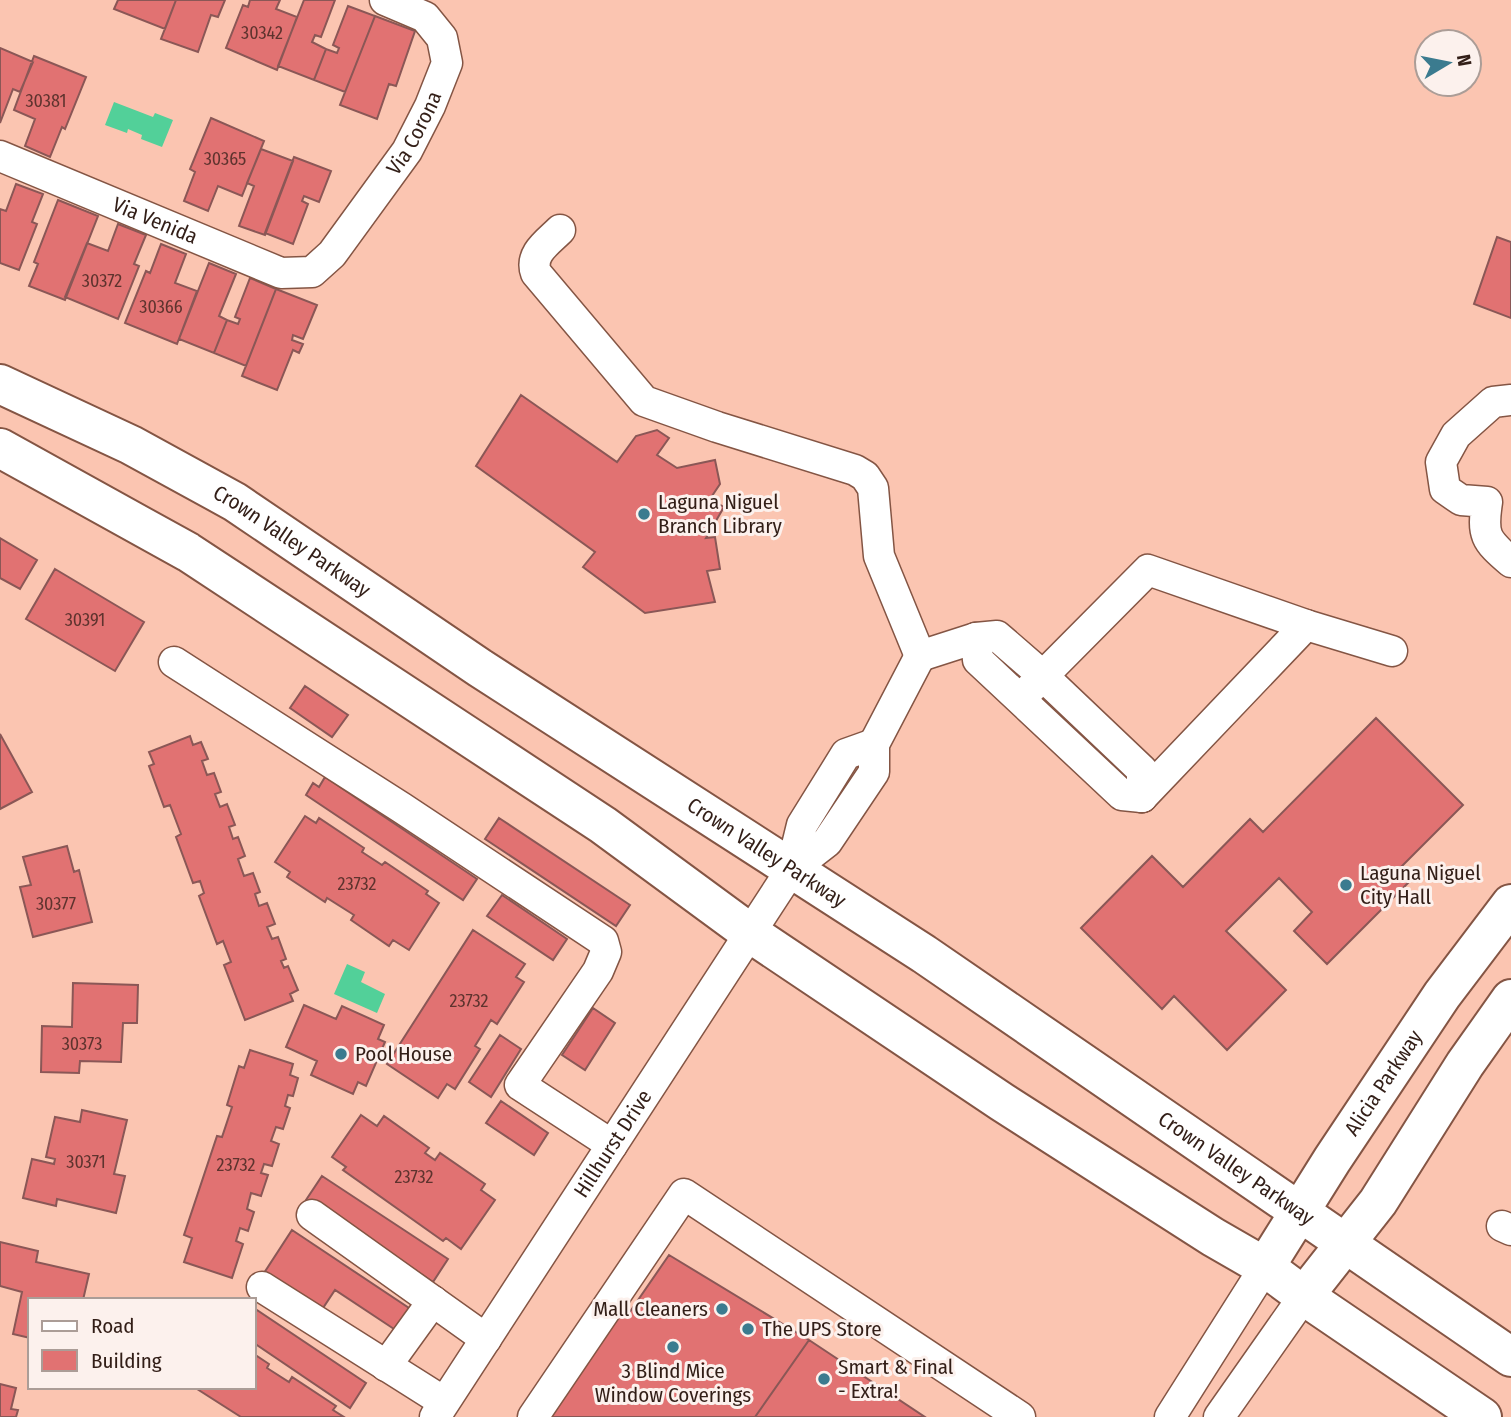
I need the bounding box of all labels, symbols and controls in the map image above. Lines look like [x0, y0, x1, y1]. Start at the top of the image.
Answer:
house number: 30342 [241, 22, 283, 44]
north arrow [1413, 28, 1483, 98]
text: N [1452, 53, 1477, 68]
street label: Via Corona [381, 88, 447, 180]
house number: 30381 [25, 90, 67, 112]
house number: 30365 [204, 148, 246, 170]
street label: Via Venida [109, 191, 202, 250]
house number: 30372 [82, 270, 122, 292]
house number: 30366 [139, 296, 183, 318]
street label: Crown Valley Parkway [209, 480, 376, 603]
place label: Laguna Niguel Branch Library [658, 489, 783, 539]
marker: Laguna Niguel Branch Library [636, 506, 652, 522]
house number: 30391 [65, 609, 105, 631]
street label: Crown Valley Parkway [682, 792, 851, 914]
place label: Laguna Niguel City Hall [1360, 860, 1481, 910]
house number: 23732 [337, 873, 377, 895]
marker: Laguna Niguel City Hall [1338, 877, 1354, 893]
house number: 30377 [36, 893, 76, 915]
house number: 23732 [449, 990, 489, 1012]
street label: Alicia Parkway [1339, 1025, 1428, 1141]
house number: 30373 [62, 1033, 102, 1055]
place label: Pool House [355, 1041, 452, 1067]
marker: Pool House [333, 1046, 349, 1062]
street label: Hillhurst Drive [568, 1085, 657, 1203]
street label: Crown Valley Parkway [1153, 1106, 1320, 1231]
house number: 30371 [66, 1151, 106, 1173]
house number: 23732 [216, 1154, 256, 1176]
house number: 23732 [394, 1166, 434, 1188]
place label: Mall Cleaners [593, 1296, 708, 1322]
legend [28, 1298, 256, 1389]
marker: Mall Cleaners [714, 1301, 730, 1317]
text: Road [91, 1313, 135, 1339]
place label: The UPS Store [762, 1316, 882, 1342]
marker: The UPS Store [740, 1321, 756, 1337]
marker: 3 Blind Mice Window Coverings [665, 1339, 681, 1355]
text: Building [91, 1348, 162, 1374]
place label: Smart & Final - Extra! [838, 1354, 954, 1404]
place label: 3 Blind Mice Window Coverings [595, 1358, 751, 1408]
marker: Smart & Final - Extra! [816, 1371, 832, 1387]

